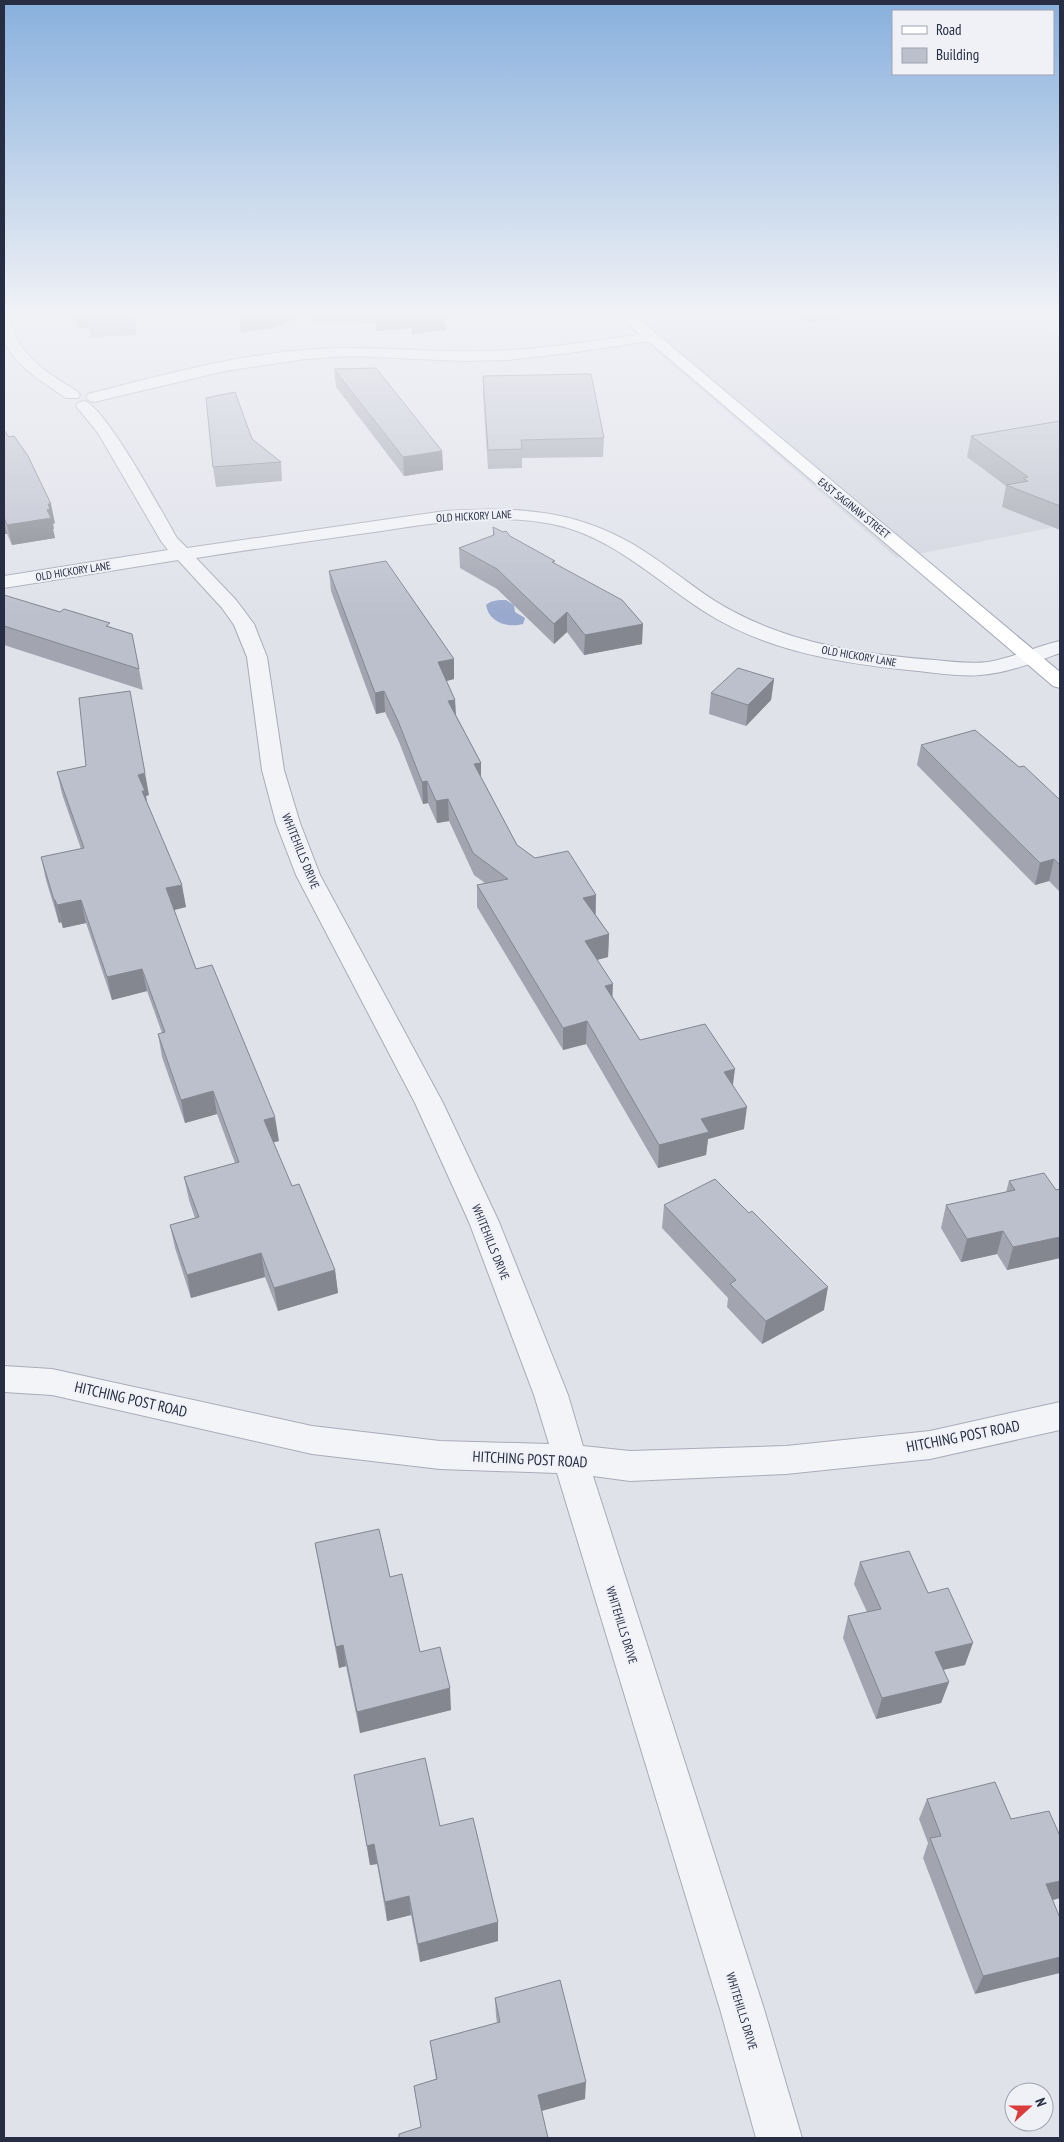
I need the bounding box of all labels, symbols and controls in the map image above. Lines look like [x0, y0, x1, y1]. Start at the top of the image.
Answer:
legend [892, 10, 1054, 75]
text: Road [936, 20, 962, 39]
text: Building [936, 45, 979, 64]
street label: EAST SAGINAW STREET [815, 475, 893, 541]
street label: OLD HICKORY LANE [436, 507, 513, 525]
street label: OLD HICKORY LANE [34, 558, 112, 584]
street label: OLD HICKORY LANE [820, 643, 898, 670]
street label: WHITEHILLS DRIVE [279, 811, 323, 891]
street label: WHITEHILLS DRIVE [469, 1202, 513, 1282]
street label: HITCHING POST ROAD [73, 1377, 189, 1421]
street label: HITCHING POST ROAD [905, 1416, 1021, 1456]
street label: HITCHING POST ROAD [472, 1447, 588, 1472]
street label: WHITEHILLS DRIVE [603, 1584, 641, 1666]
street label: WHITEHILLS DRIVE [723, 1970, 761, 2052]
north arrow [1004, 2082, 1054, 2132]
text: N [1031, 2096, 1051, 2109]

